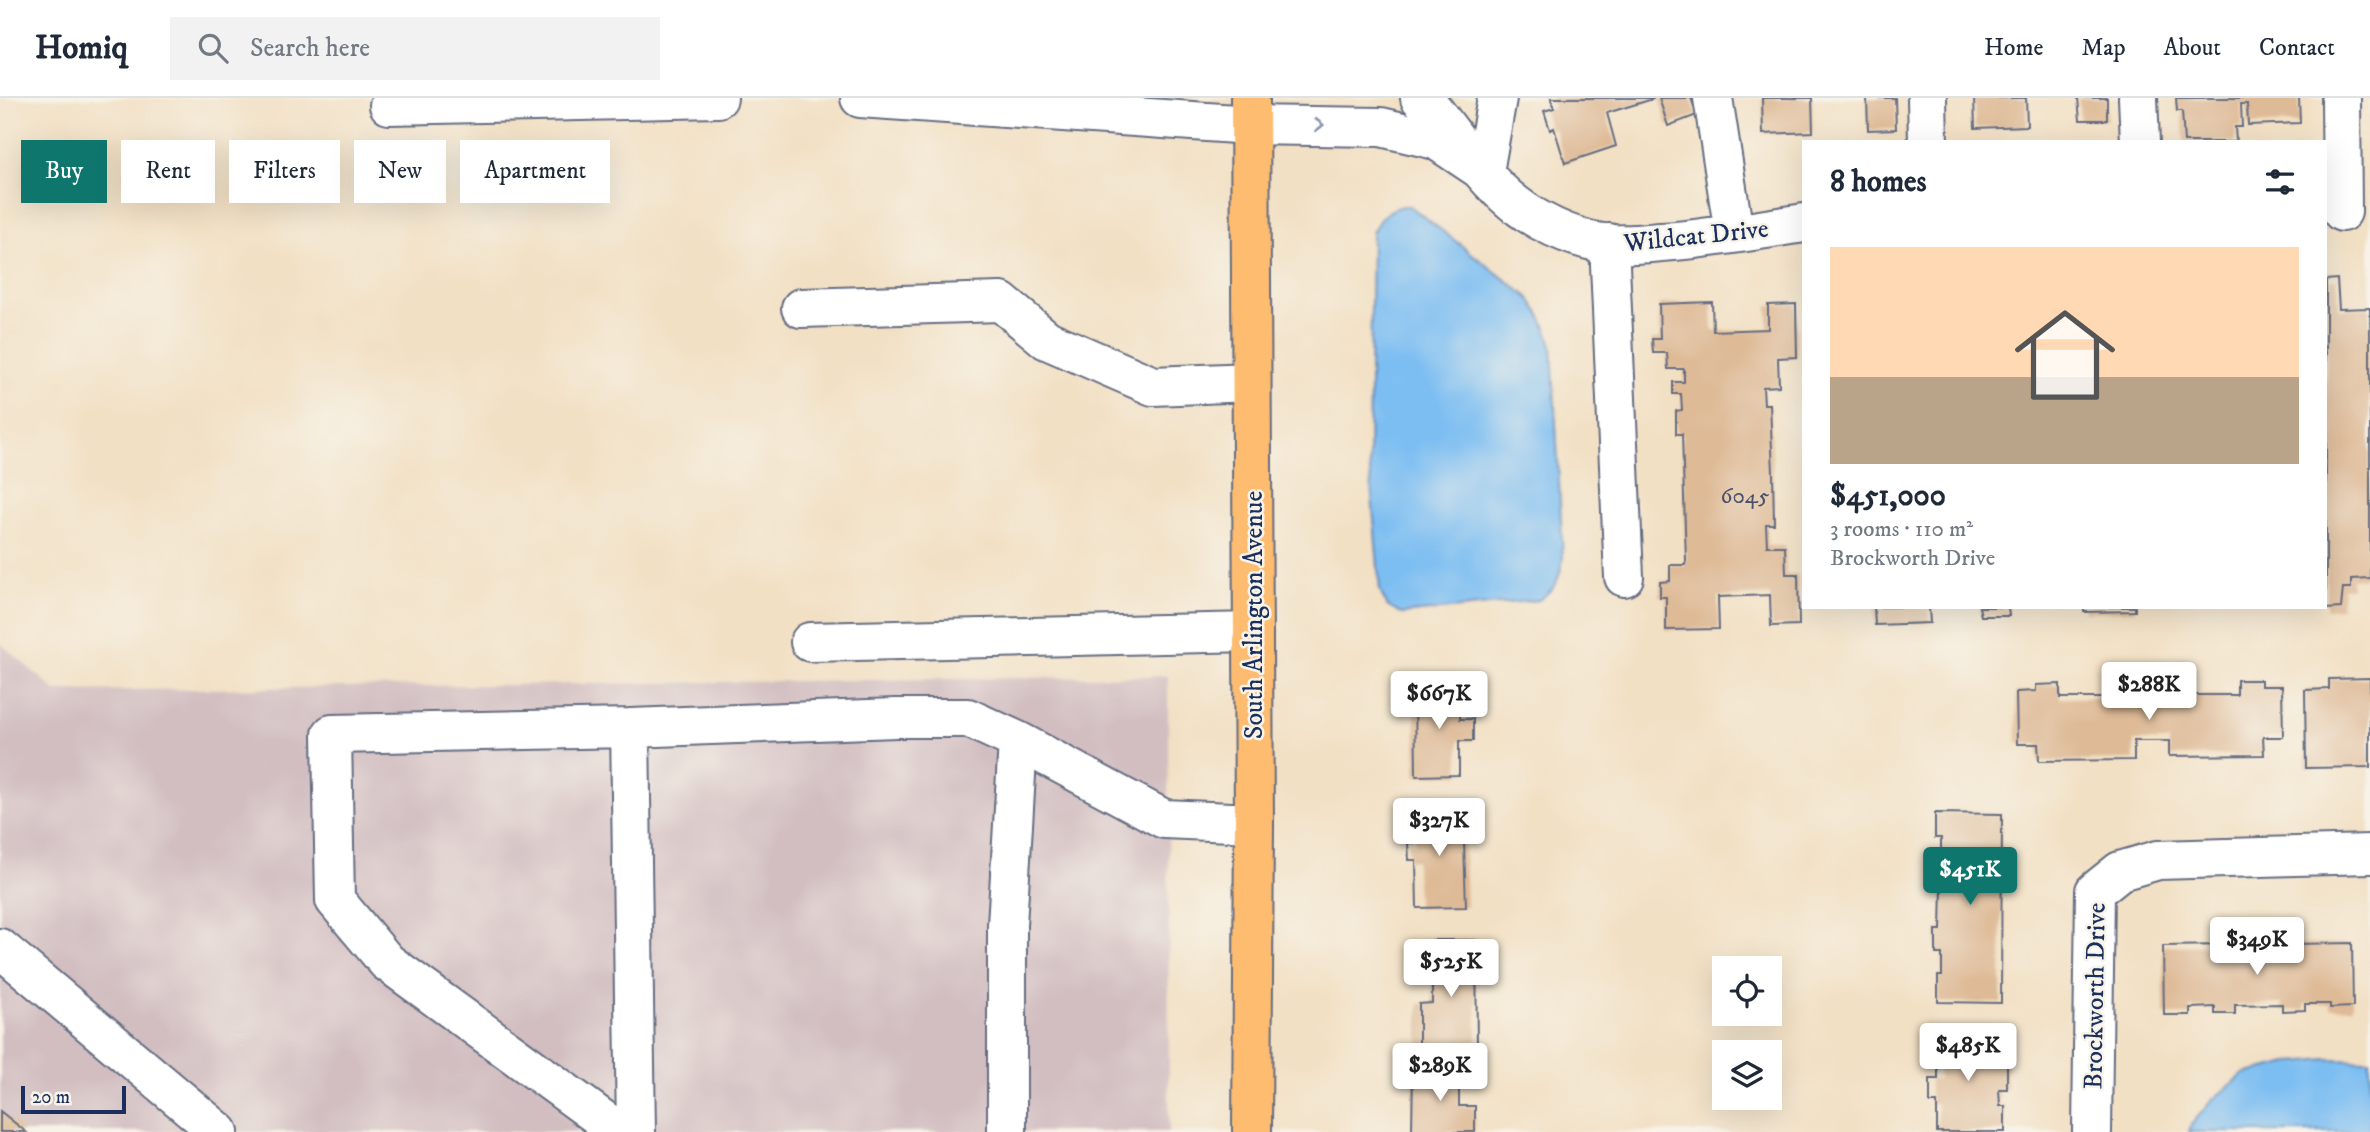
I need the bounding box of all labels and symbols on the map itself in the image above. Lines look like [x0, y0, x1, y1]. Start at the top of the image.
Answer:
one-way arrow [1314, 117, 1324, 133]
street label: Wildcat Drive [1621, 212, 1770, 261]
house number: 6045 [1721, 482, 1769, 511]
street label: South Arlington Avenue [1238, 491, 1271, 739]
pin: $288K [2100, 662, 2198, 722]
pin: $667K [1390, 672, 1488, 731]
pin: $327K [1390, 798, 1488, 858]
pin: $451K [1921, 848, 2019, 907]
street label: Brockworth Drive [2077, 902, 2114, 1090]
pin: $349K [2208, 918, 2306, 977]
pin: $525K [1402, 940, 1500, 999]
pin: $485K [1919, 1024, 2017, 1083]
pin: $289K [1391, 1044, 1489, 1103]
scale bar [21, 1083, 126, 1115]

